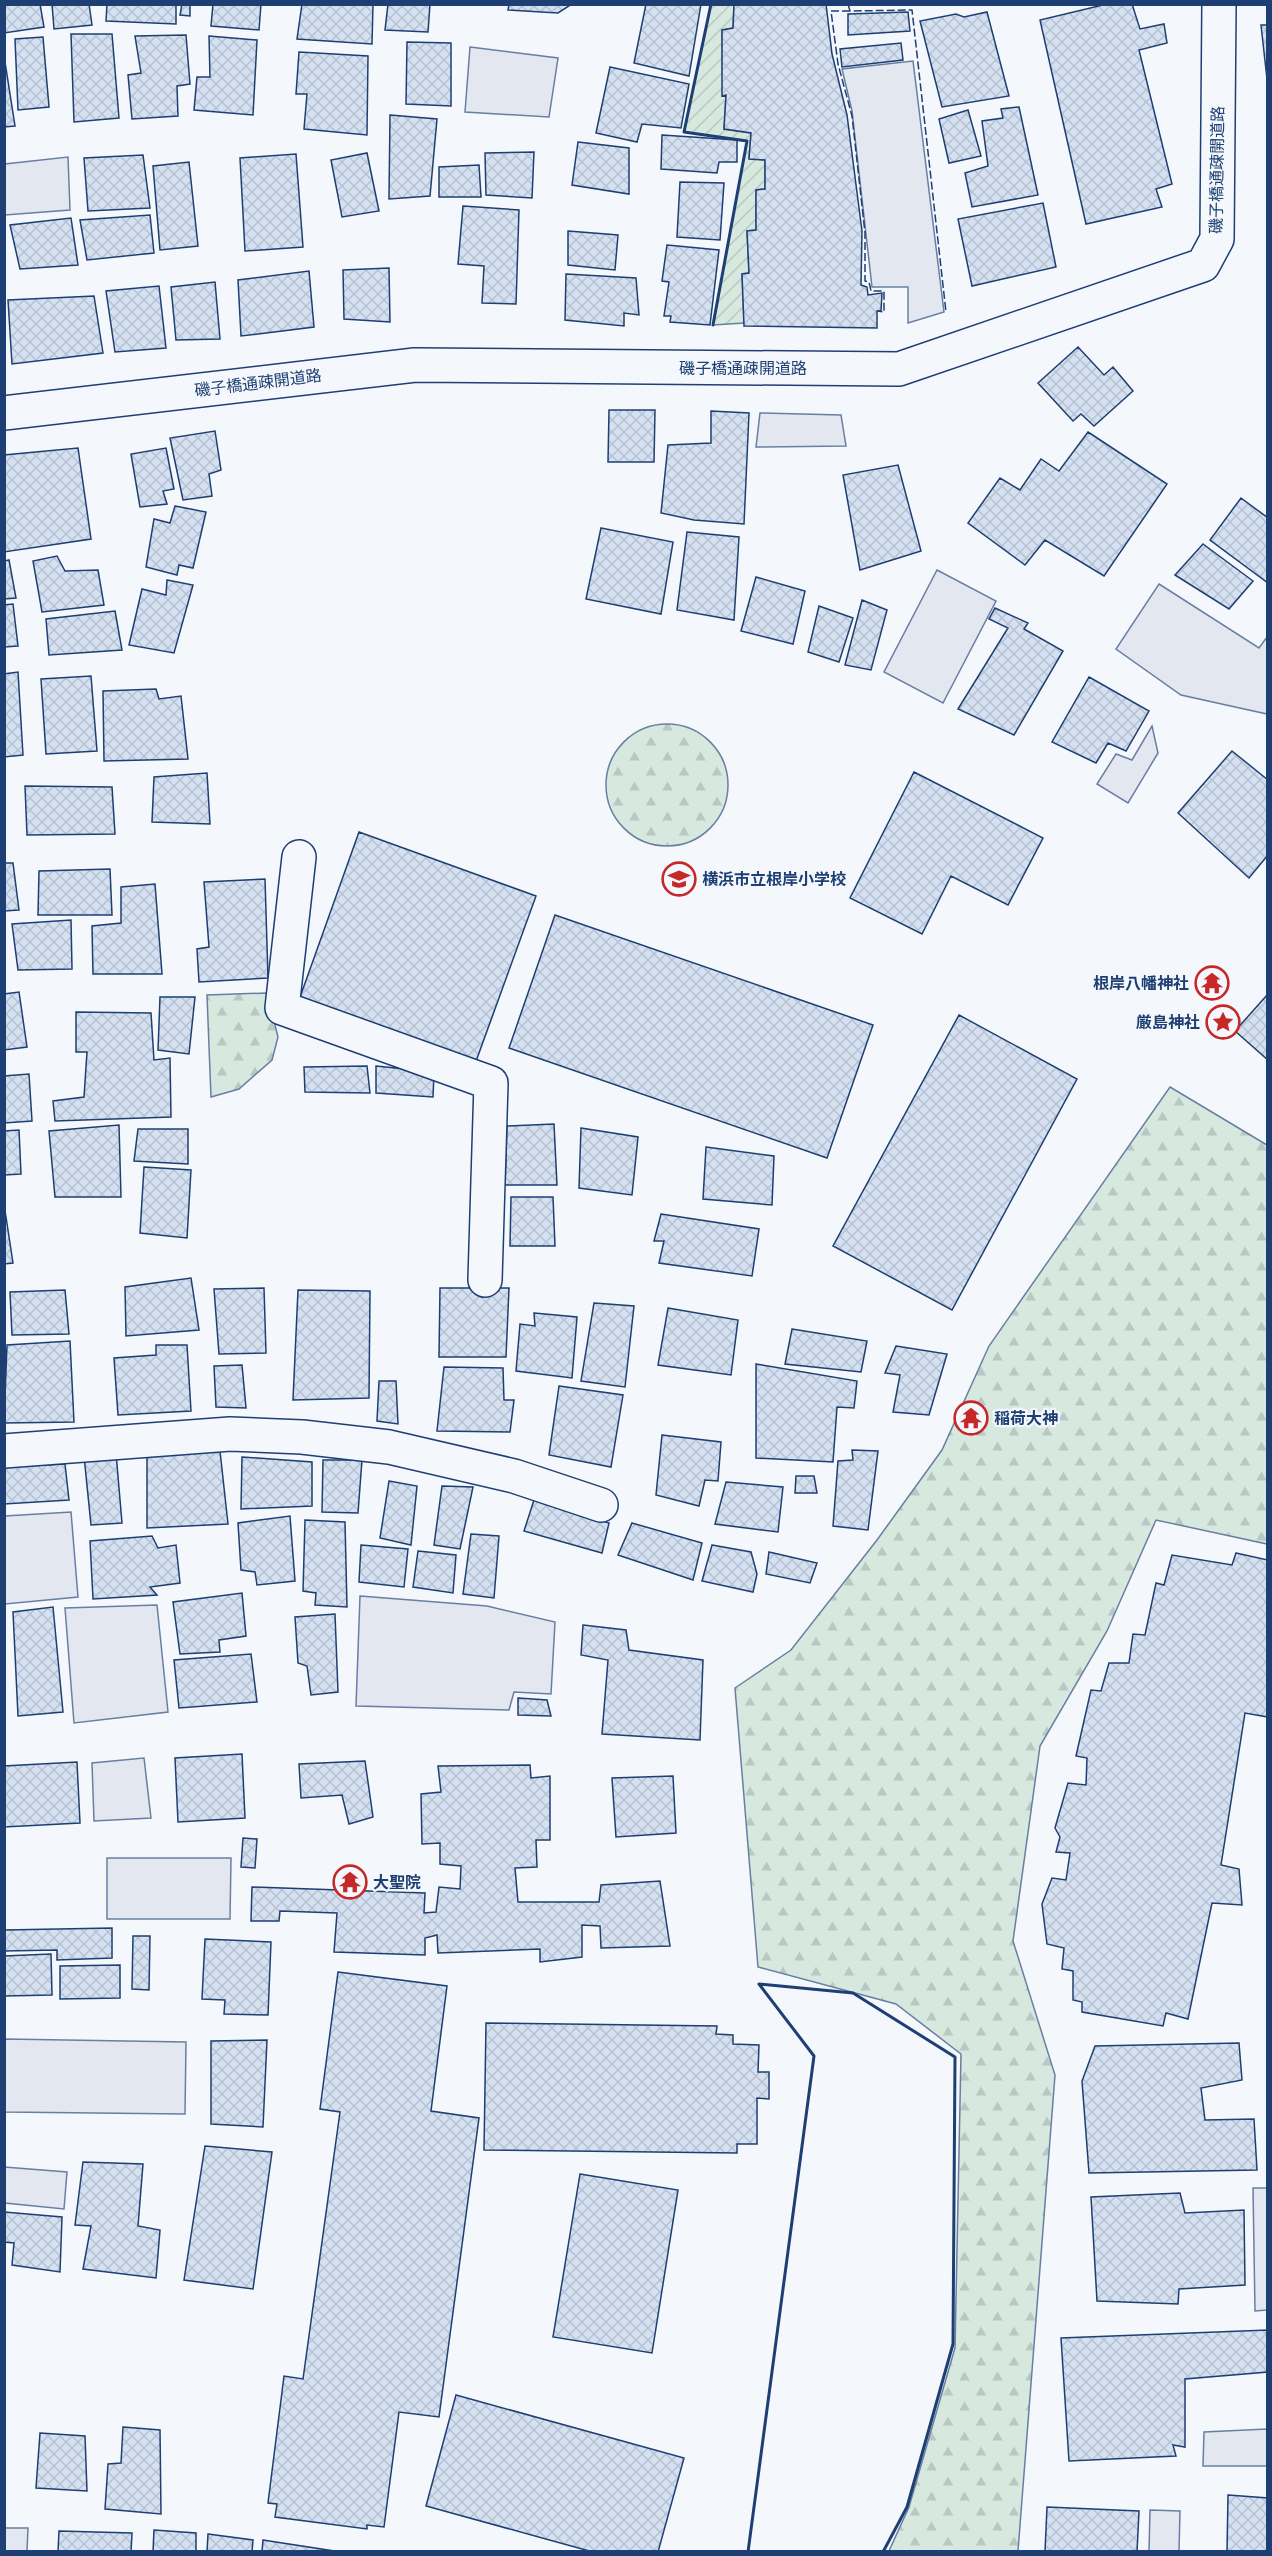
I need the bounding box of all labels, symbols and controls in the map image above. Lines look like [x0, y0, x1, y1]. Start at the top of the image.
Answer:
street label: 磯子橋通疎開道路 [1206, 106, 1228, 234]
street label: 磯子橋通疎開道路 [679, 359, 807, 378]
street label: 磯子橋通疎開道路 [193, 366, 323, 400]
school or university icon: 横浜市立根岸小学校 [661, 861, 697, 897]
place label: 横浜市立根岸小学校 [702, 870, 846, 889]
temple icon: 根岸八幡神社 [1194, 965, 1230, 1001]
place label: 根岸八幡神社 [1093, 974, 1189, 993]
place icon: 厳島神社 [1205, 1004, 1241, 1040]
place label: 厳島神社 [1136, 1013, 1200, 1032]
temple icon: 稲荷大神 [953, 1400, 989, 1436]
place label: 稲荷大神 [994, 1409, 1058, 1428]
temple icon: 大聖院 [332, 1864, 368, 1900]
place label: 大聖院 [373, 1873, 421, 1892]

